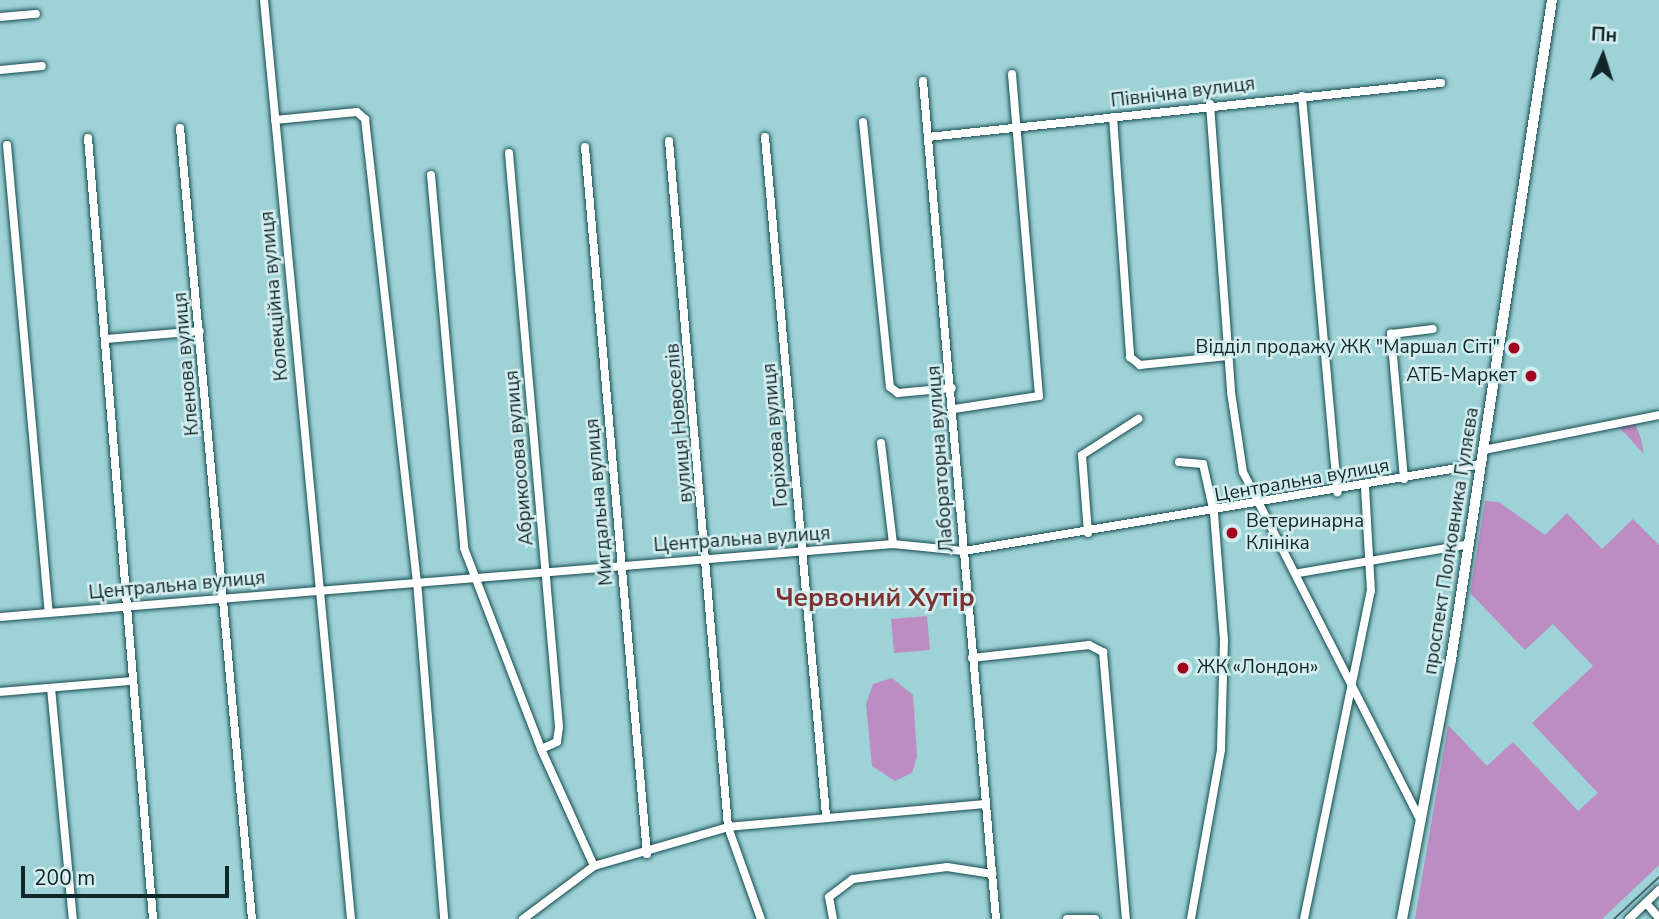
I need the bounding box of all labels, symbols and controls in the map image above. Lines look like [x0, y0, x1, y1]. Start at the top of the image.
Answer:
north arrow [1568, 21, 1638, 91]
text: Пн [1590, 21, 1618, 49]
street label: Північна вулиця [1110, 73, 1256, 113]
street label: Колекційна вулиця [256, 210, 294, 382]
street label: Кленова вулиця [169, 291, 205, 437]
place label: Відділ продажу ЖК "Маршал Сіті" [1196, 337, 1500, 359]
marker: Відділ продажу ЖК "Маршал Сіті" [1506, 340, 1522, 356]
street label: вулиця Новоселів [662, 342, 698, 504]
street label: Горіхова вулиця [758, 362, 794, 508]
street label: Лабораторна вулиця [923, 365, 959, 553]
place label: АТБ-Маркет [1406, 365, 1517, 387]
marker: АТБ-Маркет [1523, 368, 1539, 384]
street label: Абрикосова вулиця [501, 369, 539, 547]
street label: проспект Полковника Гуляєва [1420, 406, 1484, 676]
street label: Мигдальна вулиця [581, 417, 619, 587]
street label: Центральна вулиця [1213, 454, 1391, 508]
place label: Ветеринарна Клініка [1246, 511, 1364, 555]
street label: Центральна вулиця [653, 522, 831, 558]
marker: Ветеринарна Клініка [1224, 525, 1240, 541]
street label: Центральна вулиця [88, 567, 266, 605]
district label: Червоний Хутір [775, 582, 975, 614]
place label: ЖК «Лондон» [1197, 657, 1318, 679]
marker: ЖК «Лондон» [1175, 660, 1191, 676]
scale bar [24, 852, 233, 896]
text: 200 m [34, 864, 95, 892]

